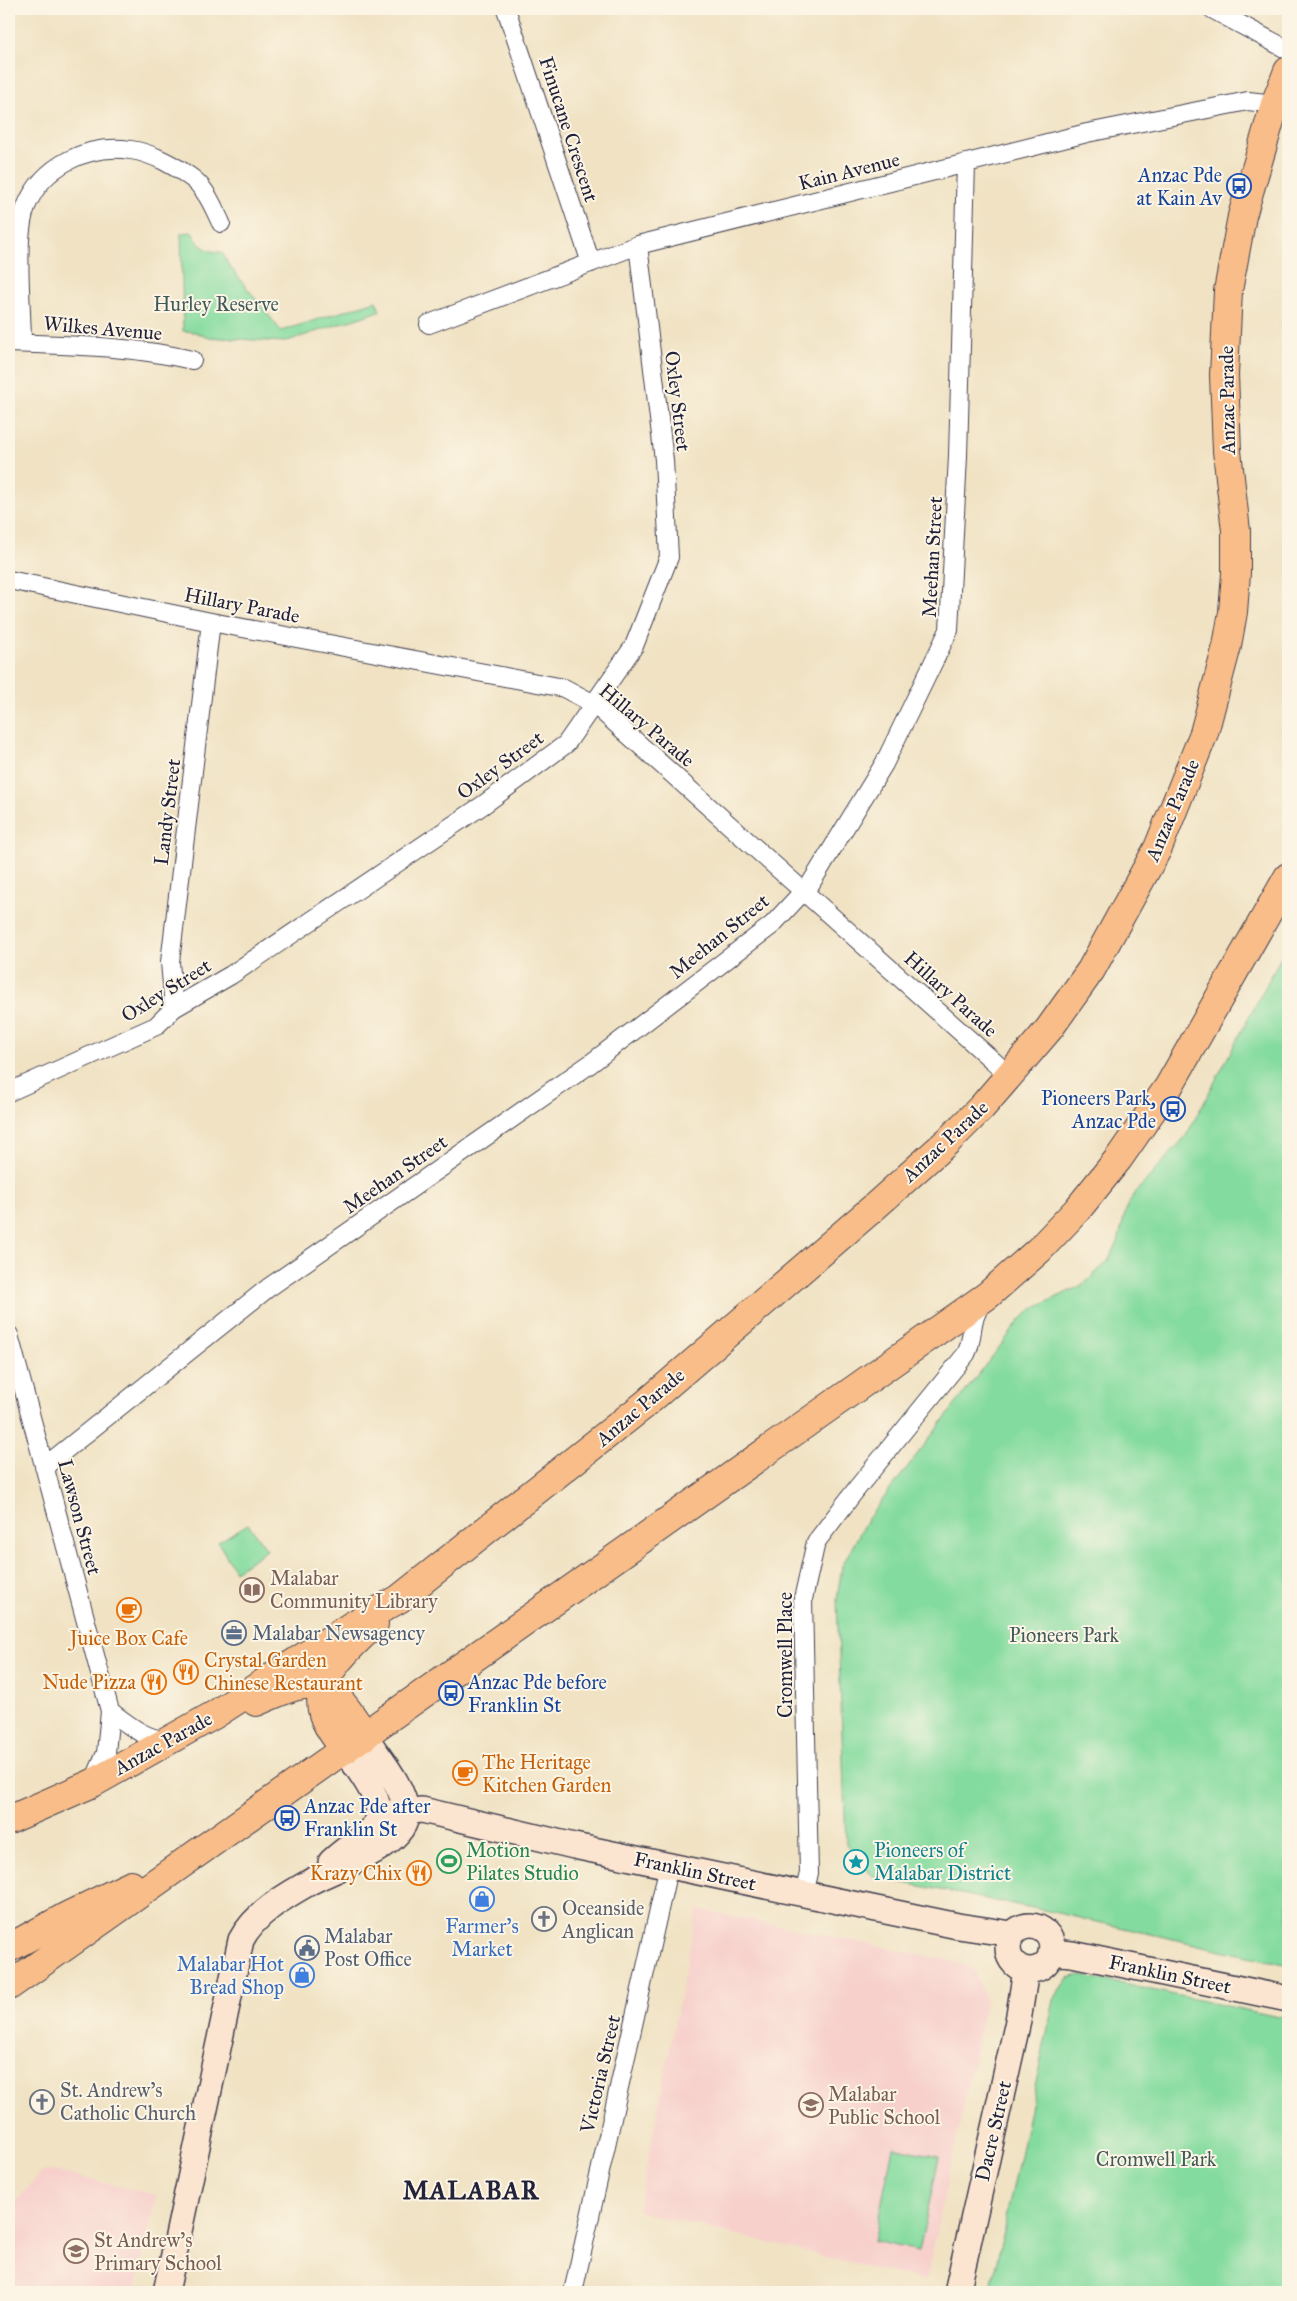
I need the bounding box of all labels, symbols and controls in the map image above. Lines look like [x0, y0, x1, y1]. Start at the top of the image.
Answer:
street label: Finucane Crescent [534, 53, 604, 205]
street label: Kain Avenue [796, 147, 902, 195]
place label: Anzac Pde at Kain Av [1137, 163, 1223, 210]
bus stop icon: Anzac Pde at Kain Av [1226, 173, 1252, 199]
park label: Hurley Reserve [153, 292, 279, 316]
street label: Wilkes Avenue [43, 311, 163, 345]
street label: Anzac Parade [1214, 346, 1240, 455]
street label: Oxley Street [660, 349, 696, 453]
street label: Meehan Street [917, 496, 947, 618]
street label: Hillary Parade [182, 582, 302, 628]
street label: Hillary Parade [594, 678, 700, 772]
street label: Oxley Street [452, 726, 548, 804]
street label: Anzac Parade [1139, 755, 1204, 866]
street label: Landy Street [149, 757, 185, 867]
street label: Meehan Street [664, 888, 774, 984]
street label: Hillary Parade [899, 946, 1003, 1042]
street label: Oxley Street [117, 953, 215, 1027]
place label: Pioneers Park, Anzac Pde [1041, 1086, 1156, 1133]
street label: Anzac Parade [896, 1095, 993, 1187]
bus stop icon: Pioneers Park, Anzac Pde [1160, 1096, 1186, 1122]
street label: Meehan Street [338, 1129, 452, 1219]
street label: Anzac Parade [590, 1363, 689, 1452]
street label: Lawson Street [53, 1457, 107, 1577]
place label: Malabar Community Library [270, 1566, 438, 1613]
library icon: Malabar Community Library [239, 1577, 265, 1603]
street label: Cromwell Place [773, 1592, 797, 1718]
cafe icon: Juice Box Cafe [116, 1597, 142, 1623]
office icon: Malabar Newsagency [221, 1620, 247, 1646]
place label: Malabar Newsagency [252, 1621, 426, 1646]
park label: Pioneers Park [1009, 1623, 1120, 1647]
place label: Juice Box Cafe [68, 1626, 188, 1651]
place label: Crystal Garden Chinese Restaurant [204, 1648, 363, 1695]
restaurant icon: Crystal Garden Chinese Restaurant [173, 1659, 199, 1685]
restaurant icon: Nude Pizza [141, 1669, 167, 1695]
place label: Nude Pizza [42, 1670, 137, 1694]
place label: Anzac Pde before Franklin St [467, 1670, 607, 1717]
bus stop icon: Anzac Pde before Franklin St [438, 1680, 464, 1706]
street label: Anzac Parade [109, 1706, 216, 1780]
place label: The Heritage Kitchen Garden [482, 1750, 611, 1797]
cafe icon: The Heritage Kitchen Garden [452, 1760, 478, 1786]
place label: Anzac Pde after Franklin St [303, 1794, 431, 1841]
bus stop icon: Anzac Pde after Franklin St [274, 1805, 300, 1831]
place label: Motion Pilates Studio [466, 1838, 579, 1885]
place label: Pioneers of Malabar District [874, 1838, 1011, 1885]
street label: Franklin Street [632, 1846, 758, 1896]
sports icon: Motion Pilates Studio [436, 1848, 462, 1874]
place icon: Pioneers of Malabar District [843, 1849, 869, 1875]
restaurant icon: Krazy Chix [406, 1860, 432, 1886]
place label: Krazy Chix [310, 1861, 402, 1885]
shop icon: Farmer's Market [469, 1886, 495, 1912]
place label: Oceanside Anglican [561, 1896, 644, 1944]
church icon: Oceanside Anglican [531, 1906, 557, 1932]
place label: Farmer's Market [445, 1914, 519, 1961]
place label: Malabar Post Office [324, 1924, 412, 1971]
public building icon: Malabar Post Office [294, 1935, 320, 1961]
street label: Franklin Street [1107, 1949, 1233, 1999]
place label: Malabar Hot Bread Shop [177, 1952, 284, 1999]
shop icon: Malabar Hot Bread Shop [289, 1962, 315, 1988]
street label: Victoria Street [575, 2013, 625, 2136]
place label: St. Andrew's Catholic Church [60, 2078, 196, 2125]
street label: Dacre Street [970, 2078, 1016, 2184]
place label: Malabar Public School [828, 2082, 941, 2129]
church icon: St. Andrew's Catholic Church [29, 2089, 55, 2115]
school or university icon: Malabar Public School [798, 2092, 824, 2118]
park label: Cromwell Park [1096, 2147, 1217, 2171]
district label: MALABAR [403, 2175, 540, 2206]
place label: St Andrew's Primary School [94, 2228, 222, 2275]
school or university icon: St Andrew's Primary School [63, 2238, 89, 2264]

